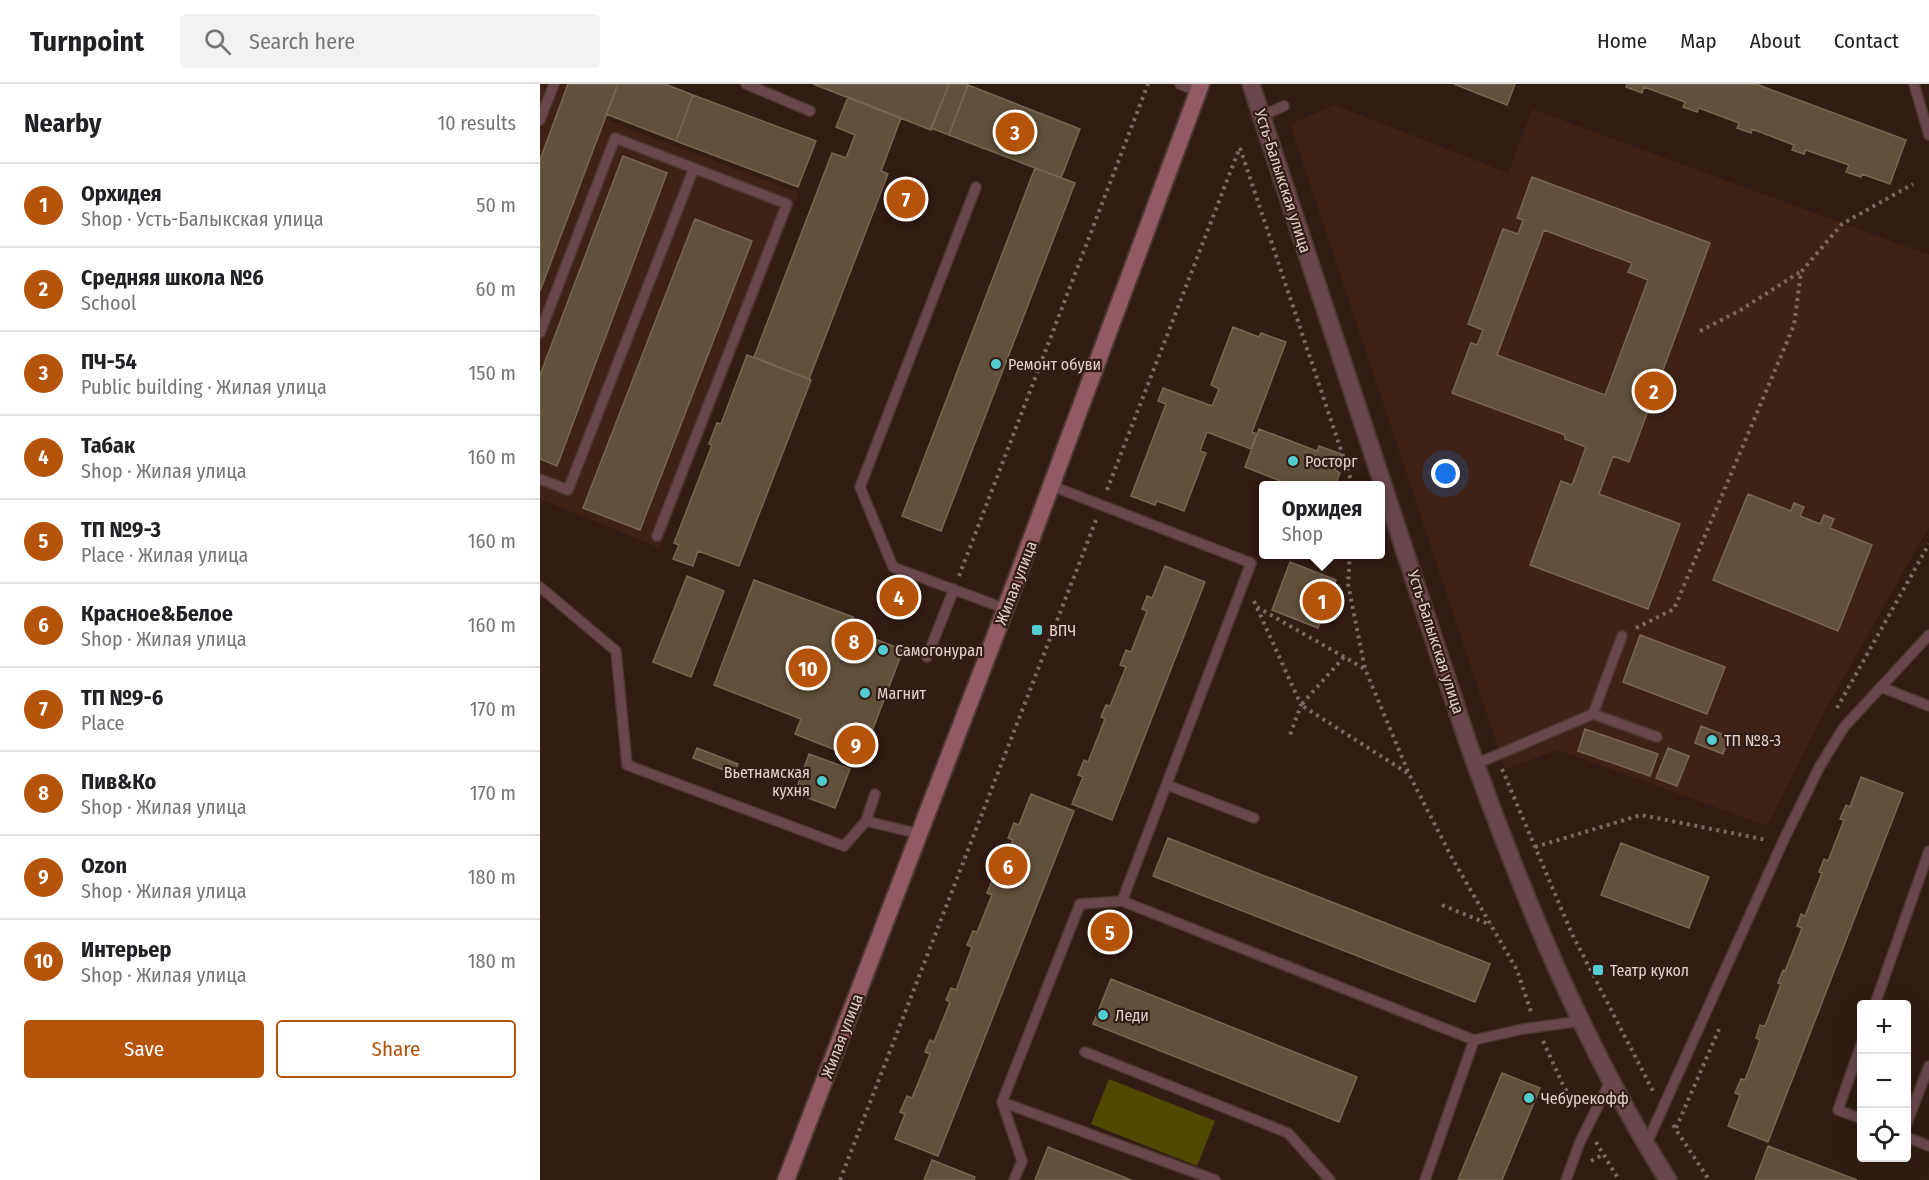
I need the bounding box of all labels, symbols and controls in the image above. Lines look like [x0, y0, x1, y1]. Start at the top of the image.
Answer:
search box [180, 14, 600, 68]
text: Turnpoint [30, 25, 144, 58]
icon: search [201, 25, 234, 58]
text: Search here [249, 28, 355, 55]
text: Home [1597, 28, 1647, 54]
text: Map [1680, 28, 1717, 54]
text: About [1750, 28, 1801, 54]
text: Contact [1834, 28, 1899, 54]
street label: Усть-Балыкская улица [1251, 106, 1315, 255]
text: Nearby [24, 108, 101, 139]
pin: 3 [996, 110, 1034, 154]
text: 10 results [437, 111, 516, 135]
pin: 7 [886, 176, 926, 222]
text: Орхидея [81, 180, 162, 207]
text: 1 [39, 193, 48, 217]
text: 50 m [476, 193, 516, 217]
text: Shop · Усть-Балыкская улица [81, 207, 324, 231]
text: Средняя школа №6 [81, 264, 264, 291]
text: 2 [39, 277, 48, 301]
text: 60 m [476, 277, 516, 301]
text: School [81, 291, 136, 315]
text: ПЧ-54 [81, 348, 137, 375]
place label: Ремонт обуви [1008, 355, 1101, 374]
marker: Ремонт обуви [989, 357, 1003, 371]
text: 3 [39, 361, 48, 385]
text: 150 m [469, 361, 516, 385]
pin: 2 [1634, 368, 1674, 414]
text: Public building · Жилая улица [81, 375, 327, 399]
text: Табак [81, 432, 135, 459]
text: 4 [38, 445, 49, 469]
text: 160 m [468, 445, 516, 469]
place label: Росторг [1305, 452, 1358, 471]
marker: Росторг [1286, 454, 1300, 468]
text: Shop · Жилая улица [81, 459, 247, 483]
your location [1431, 459, 1460, 488]
popup [1259, 481, 1385, 559]
text: Орхидея [1282, 495, 1362, 522]
text: ТП №9-3 [81, 516, 161, 543]
text: Shop [1282, 522, 1323, 546]
text: 5 [39, 529, 48, 553]
text: 160 m [468, 529, 516, 553]
street label: Жилая улица [991, 538, 1041, 628]
text: Place · Жилая улица [81, 543, 248, 567]
street label: Усть-Балыкская улица [1404, 567, 1468, 716]
pin: 4 [880, 574, 918, 620]
pin: 1 [1302, 578, 1342, 624]
text: Красное&Белое [81, 600, 233, 627]
text: 6 [38, 613, 49, 637]
text: 160 m [468, 613, 516, 637]
pin: 8 [834, 618, 874, 664]
place label: ВПЧ [1049, 621, 1076, 640]
marker: ВПЧ [1030, 623, 1044, 637]
text: Shop · Жилая улица [81, 627, 247, 651]
place label: Самогонурал [895, 641, 983, 660]
marker: Самогонурал [876, 643, 890, 657]
pin: 10 [788, 646, 828, 690]
text: ТП №9-6 [81, 684, 163, 711]
place label: Магнит [877, 684, 927, 703]
marker: Магнит [858, 686, 872, 700]
text: 7 [39, 697, 48, 721]
text: 170 m [470, 697, 516, 721]
text: Place [81, 711, 124, 735]
pin: 9 [836, 722, 876, 768]
place label: ТП №8-3 [1724, 731, 1781, 750]
marker: ТП №8-3 [1705, 733, 1719, 747]
place label: Вьетнамская кухня [724, 763, 810, 800]
text: Пив&Ко [81, 768, 156, 795]
marker: Вьетнамская кухня [815, 774, 829, 788]
text: 8 [38, 781, 49, 805]
text: 170 m [470, 781, 516, 805]
text: Shop · Жилая улица [81, 795, 247, 819]
pin: 6 [988, 844, 1028, 888]
text: Ozon [81, 852, 127, 879]
text: 9 [38, 865, 49, 889]
text: 180 m [468, 865, 516, 889]
text: Shop · Жилая улица [81, 879, 247, 903]
pin: 5 [1090, 910, 1130, 954]
text: Интерьер [81, 936, 171, 963]
text: 10 [34, 949, 53, 973]
text: 180 m [468, 949, 516, 973]
place label: Театр кукол [1610, 961, 1689, 980]
text: Shop · Жилая улица [81, 963, 247, 987]
marker: Театр кукол [1591, 963, 1605, 977]
street label: Жилая улица [817, 991, 867, 1081]
map controls [1857, 1000, 1911, 1162]
button: + [1857, 1000, 1911, 1054]
place label: Леди [1115, 1006, 1149, 1025]
marker: Леди [1096, 1008, 1110, 1022]
button: Save [24, 1020, 264, 1078]
button: Share [276, 1020, 516, 1078]
button: − [1857, 1054, 1911, 1108]
place label: Чебурекофф [1541, 1089, 1629, 1108]
marker: Чебурекофф [1522, 1091, 1536, 1105]
button: locate [1857, 1108, 1911, 1162]

